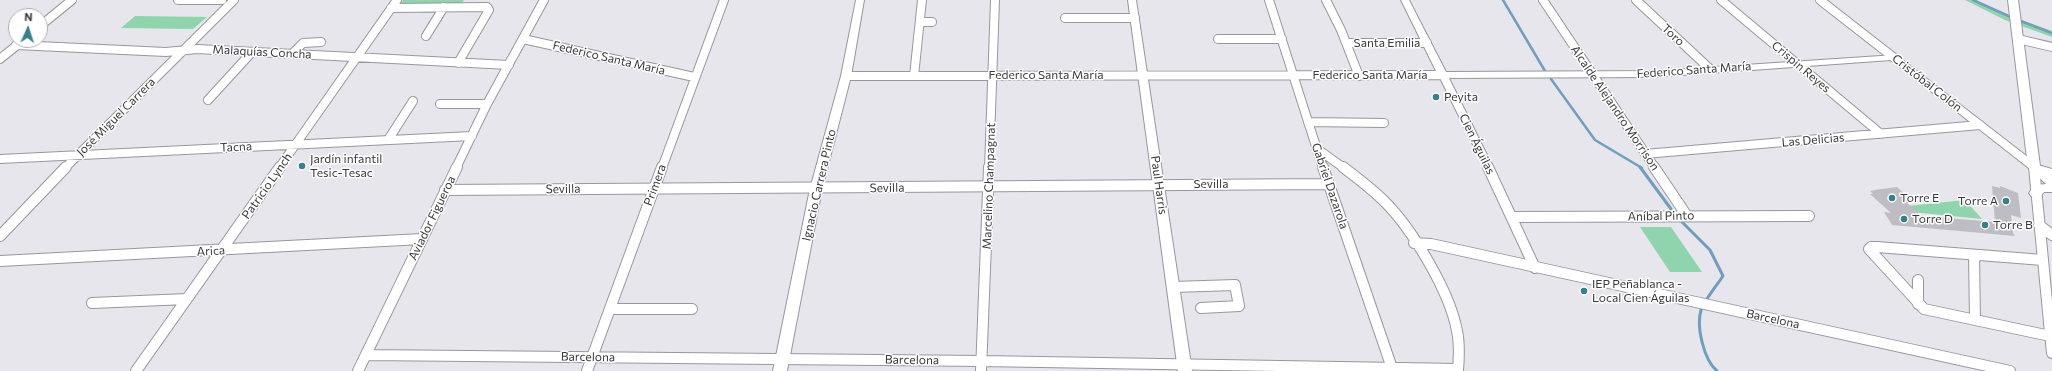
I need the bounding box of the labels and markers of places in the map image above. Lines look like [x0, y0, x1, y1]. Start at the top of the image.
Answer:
place label: Peyita [1444, 90, 1478, 104]
marker: Peyita [1431, 92, 1441, 102]
place label: Jardín infantil Tesic-Tesac [310, 152, 382, 180]
marker: Jardín infantil Tesic-Tesac [297, 161, 307, 171]
place label: Torre E [1900, 191, 1939, 205]
marker: Torre E [1887, 193, 1897, 203]
place label: Torre A [1958, 194, 1998, 208]
marker: Torre A [2001, 196, 2011, 206]
place label: Torre D [1912, 212, 1953, 226]
marker: Torre D [1899, 214, 1909, 224]
place label: Torre B [1993, 218, 2033, 232]
marker: Torre B [1980, 220, 1990, 230]
place label: IEP Peñablanca - Local Cien Águilas [1592, 277, 1689, 305]
marker: IEP Peñablanca - Local Cien Águilas [1579, 286, 1589, 296]

